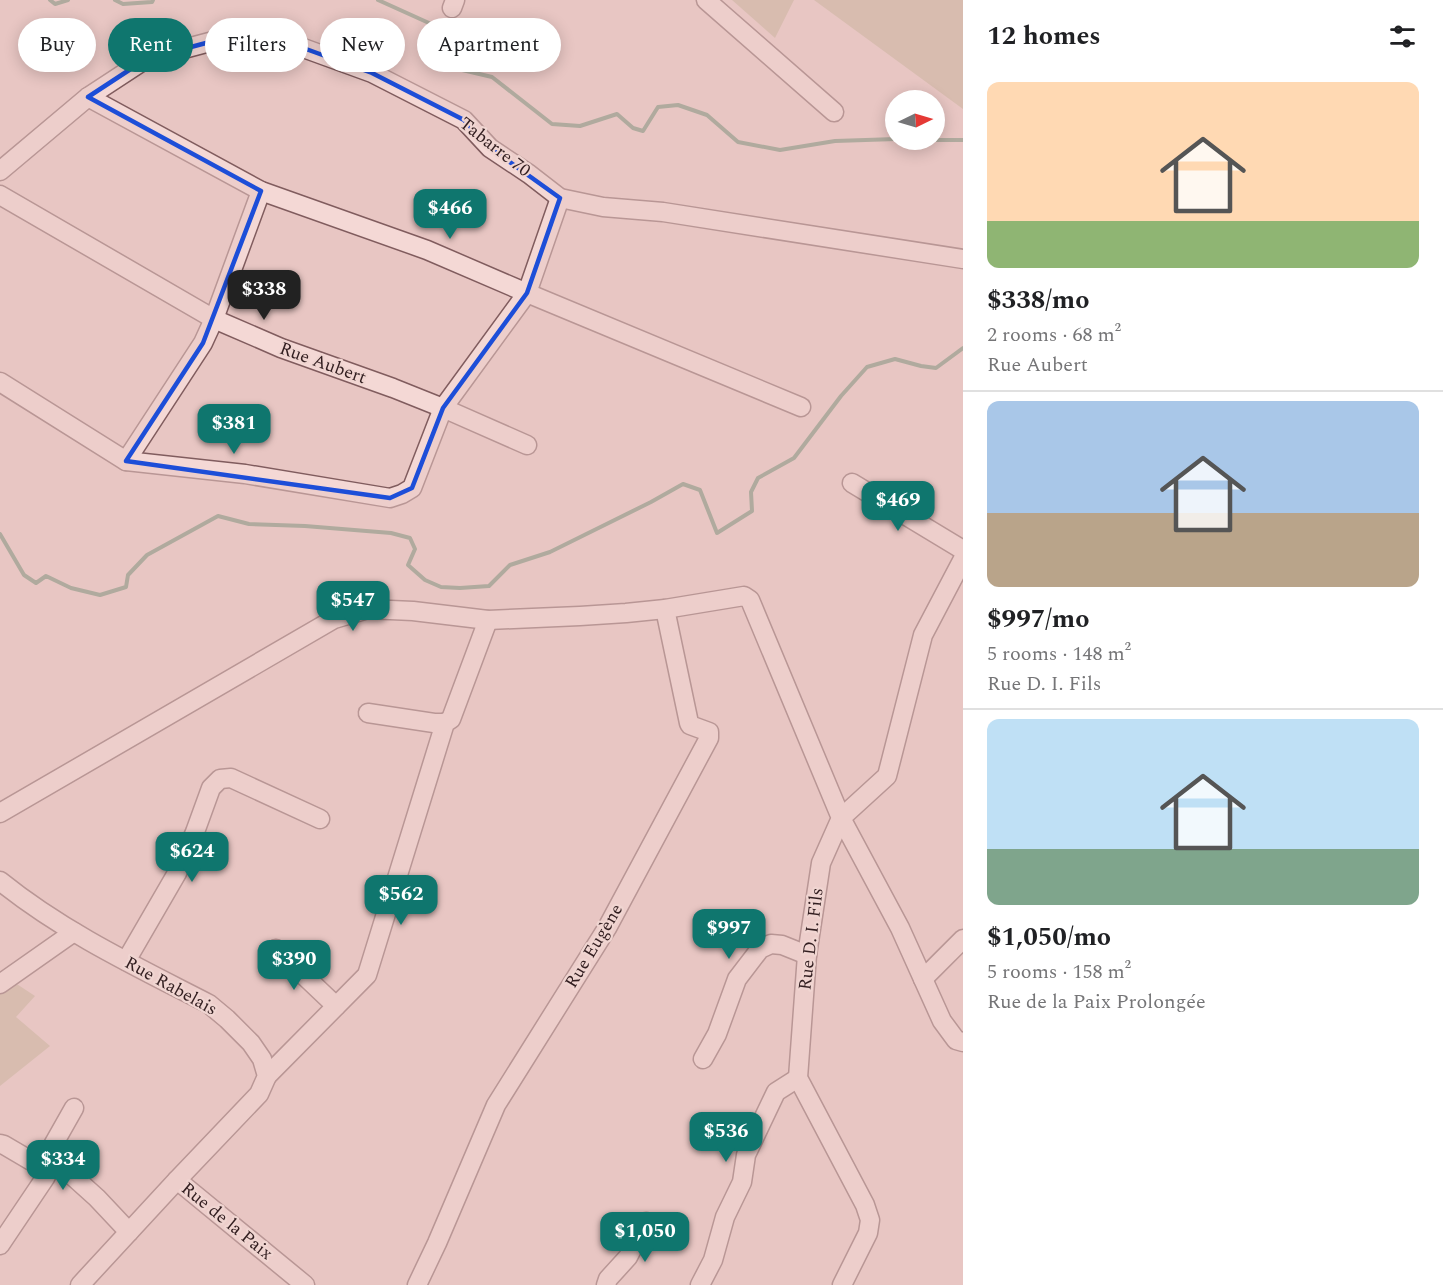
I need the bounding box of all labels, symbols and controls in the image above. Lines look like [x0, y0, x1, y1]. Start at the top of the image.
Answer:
text: 12 homes [987, 16, 1101, 56]
chip: Buy [18, 18, 96, 72]
chip: Rent [108, 18, 193, 72]
chip: Filters [205, 18, 308, 72]
chip: New [320, 18, 405, 72]
chip: Apartment [417, 18, 561, 72]
icon: filters [1386, 20, 1419, 53]
north arrow [885, 90, 945, 150]
map controls [885, 90, 945, 150]
street label: Tabarre 70 [453, 110, 537, 184]
icon: home [1149, 121, 1257, 229]
pin: $466 [414, 189, 486, 240]
text: $466 [428, 193, 472, 223]
pin: $338 [228, 270, 300, 321]
text: $338 [242, 274, 286, 304]
text: $338/mo [987, 280, 1090, 320]
text: 2 rooms · 68 m² [987, 320, 1121, 350]
street label: Rue Aubert [276, 335, 370, 391]
text: Rue Aubert [987, 350, 1088, 380]
pin: $381 [198, 404, 270, 455]
text: $381 [212, 408, 256, 438]
icon: home [1149, 440, 1257, 548]
pin: $469 [862, 481, 934, 532]
text: $469 [876, 485, 920, 515]
pin: $547 [317, 581, 389, 632]
text: $547 [331, 585, 375, 615]
text: $997/mo [987, 599, 1090, 639]
text: 5 rooms · 148 m² [987, 639, 1131, 669]
text: Rue D. I. Fils [987, 669, 1101, 699]
icon: home [1149, 758, 1257, 866]
pin: $624 [156, 832, 228, 883]
text: $624 [170, 836, 214, 866]
pin: $562 [365, 875, 437, 926]
text: $562 [379, 879, 423, 909]
street label: Rue D. I. Fils [791, 886, 831, 992]
street label: Rue Eugène [558, 899, 630, 993]
pin: $997 [693, 909, 765, 960]
text: $997 [707, 913, 751, 943]
text: $1,050/mo [987, 917, 1111, 957]
pin: $390 [258, 940, 330, 991]
text: $390 [272, 944, 316, 974]
street label: Rue Rabelais [120, 949, 222, 1023]
text: 5 rooms · 158 m² [987, 957, 1131, 987]
text: Rue de la Paix Prolongée [987, 987, 1206, 1017]
pin: $536 [690, 1112, 762, 1163]
text: $536 [704, 1116, 748, 1146]
pin: $334 [27, 1140, 99, 1191]
text: $334 [41, 1144, 85, 1174]
street label: Rue de la Paix [175, 1175, 279, 1267]
pin: $1,050 [596, 1212, 694, 1263]
text: $1,050 [614, 1216, 676, 1246]

